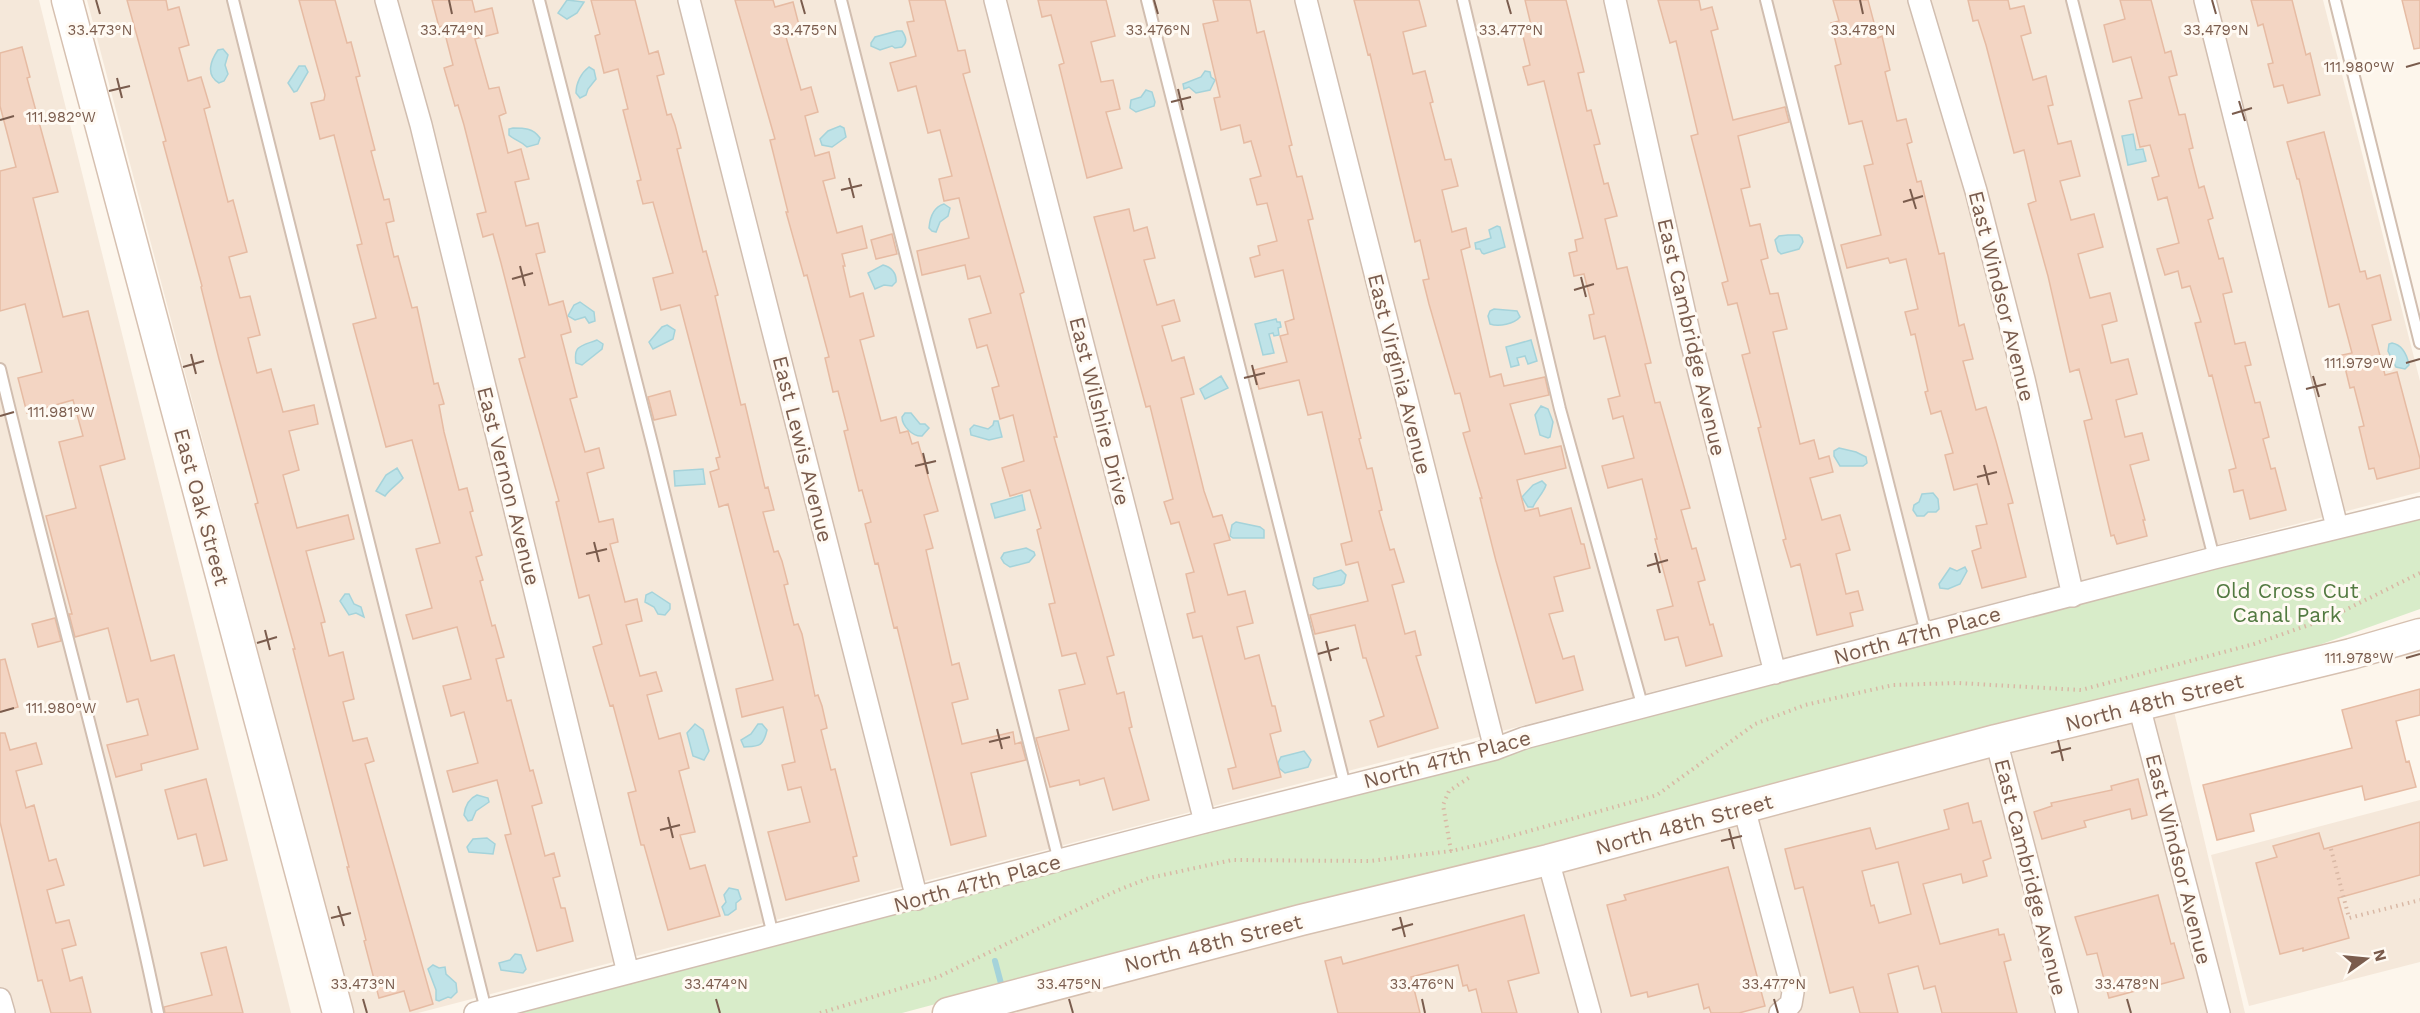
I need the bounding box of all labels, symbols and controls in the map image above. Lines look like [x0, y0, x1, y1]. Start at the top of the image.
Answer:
text: 33.473°N [68, 21, 132, 39]
text: 33.474°N [420, 21, 484, 39]
text: 33.475°N [773, 21, 837, 39]
text: 33.476°N [1126, 21, 1190, 39]
text: 33.477°N [1479, 21, 1543, 39]
text: 33.478°N [1830, 21, 1896, 39]
text: 33.479°N [2183, 21, 2249, 39]
text: 111.980°W [2324, 58, 2394, 76]
text: 111.982°W [26, 108, 96, 126]
street label: East Windsor Avenue [1964, 188, 2040, 404]
street label: East Cambridge Avenue [1652, 216, 1732, 458]
street label: East Virginia Avenue [1363, 271, 1437, 477]
street label: East Wilshire Drive [1064, 314, 1136, 508]
street label: East Lewis Avenue [768, 353, 838, 545]
text: 111.979°W [2324, 354, 2394, 372]
street label: East Vernon Avenue [472, 384, 546, 588]
text: 111.981°W [27, 403, 95, 421]
street label: East Oak Street [169, 426, 235, 589]
park label: Old Cross Cut Canal Park [2215, 578, 2359, 627]
street label: North 47th Place [1831, 601, 2003, 669]
text: 111.978°W [2324, 649, 2394, 667]
street label: North 48th Street [2062, 668, 2246, 736]
text: 111.980°W [26, 699, 96, 717]
street label: North 47th Place [1361, 725, 1533, 793]
street label: East Windsor Avenue [2141, 751, 2217, 967]
street label: East Cambridge Avenue [1989, 756, 2073, 998]
street label: North 48th Street [1593, 788, 1776, 860]
street label: North 47th Place [891, 849, 1063, 917]
street label: North 48th Street [1121, 909, 1305, 977]
north arrow [2336, 929, 2396, 989]
text: N [2369, 947, 2391, 963]
text: 33.473°N [331, 975, 395, 993]
text: 33.474°N [684, 975, 748, 993]
text: 33.475°N [1037, 975, 1101, 993]
text: 33.476°N [1390, 975, 1454, 993]
text: 33.477°N [1742, 975, 1806, 993]
text: 33.478°N [2094, 975, 2160, 993]

